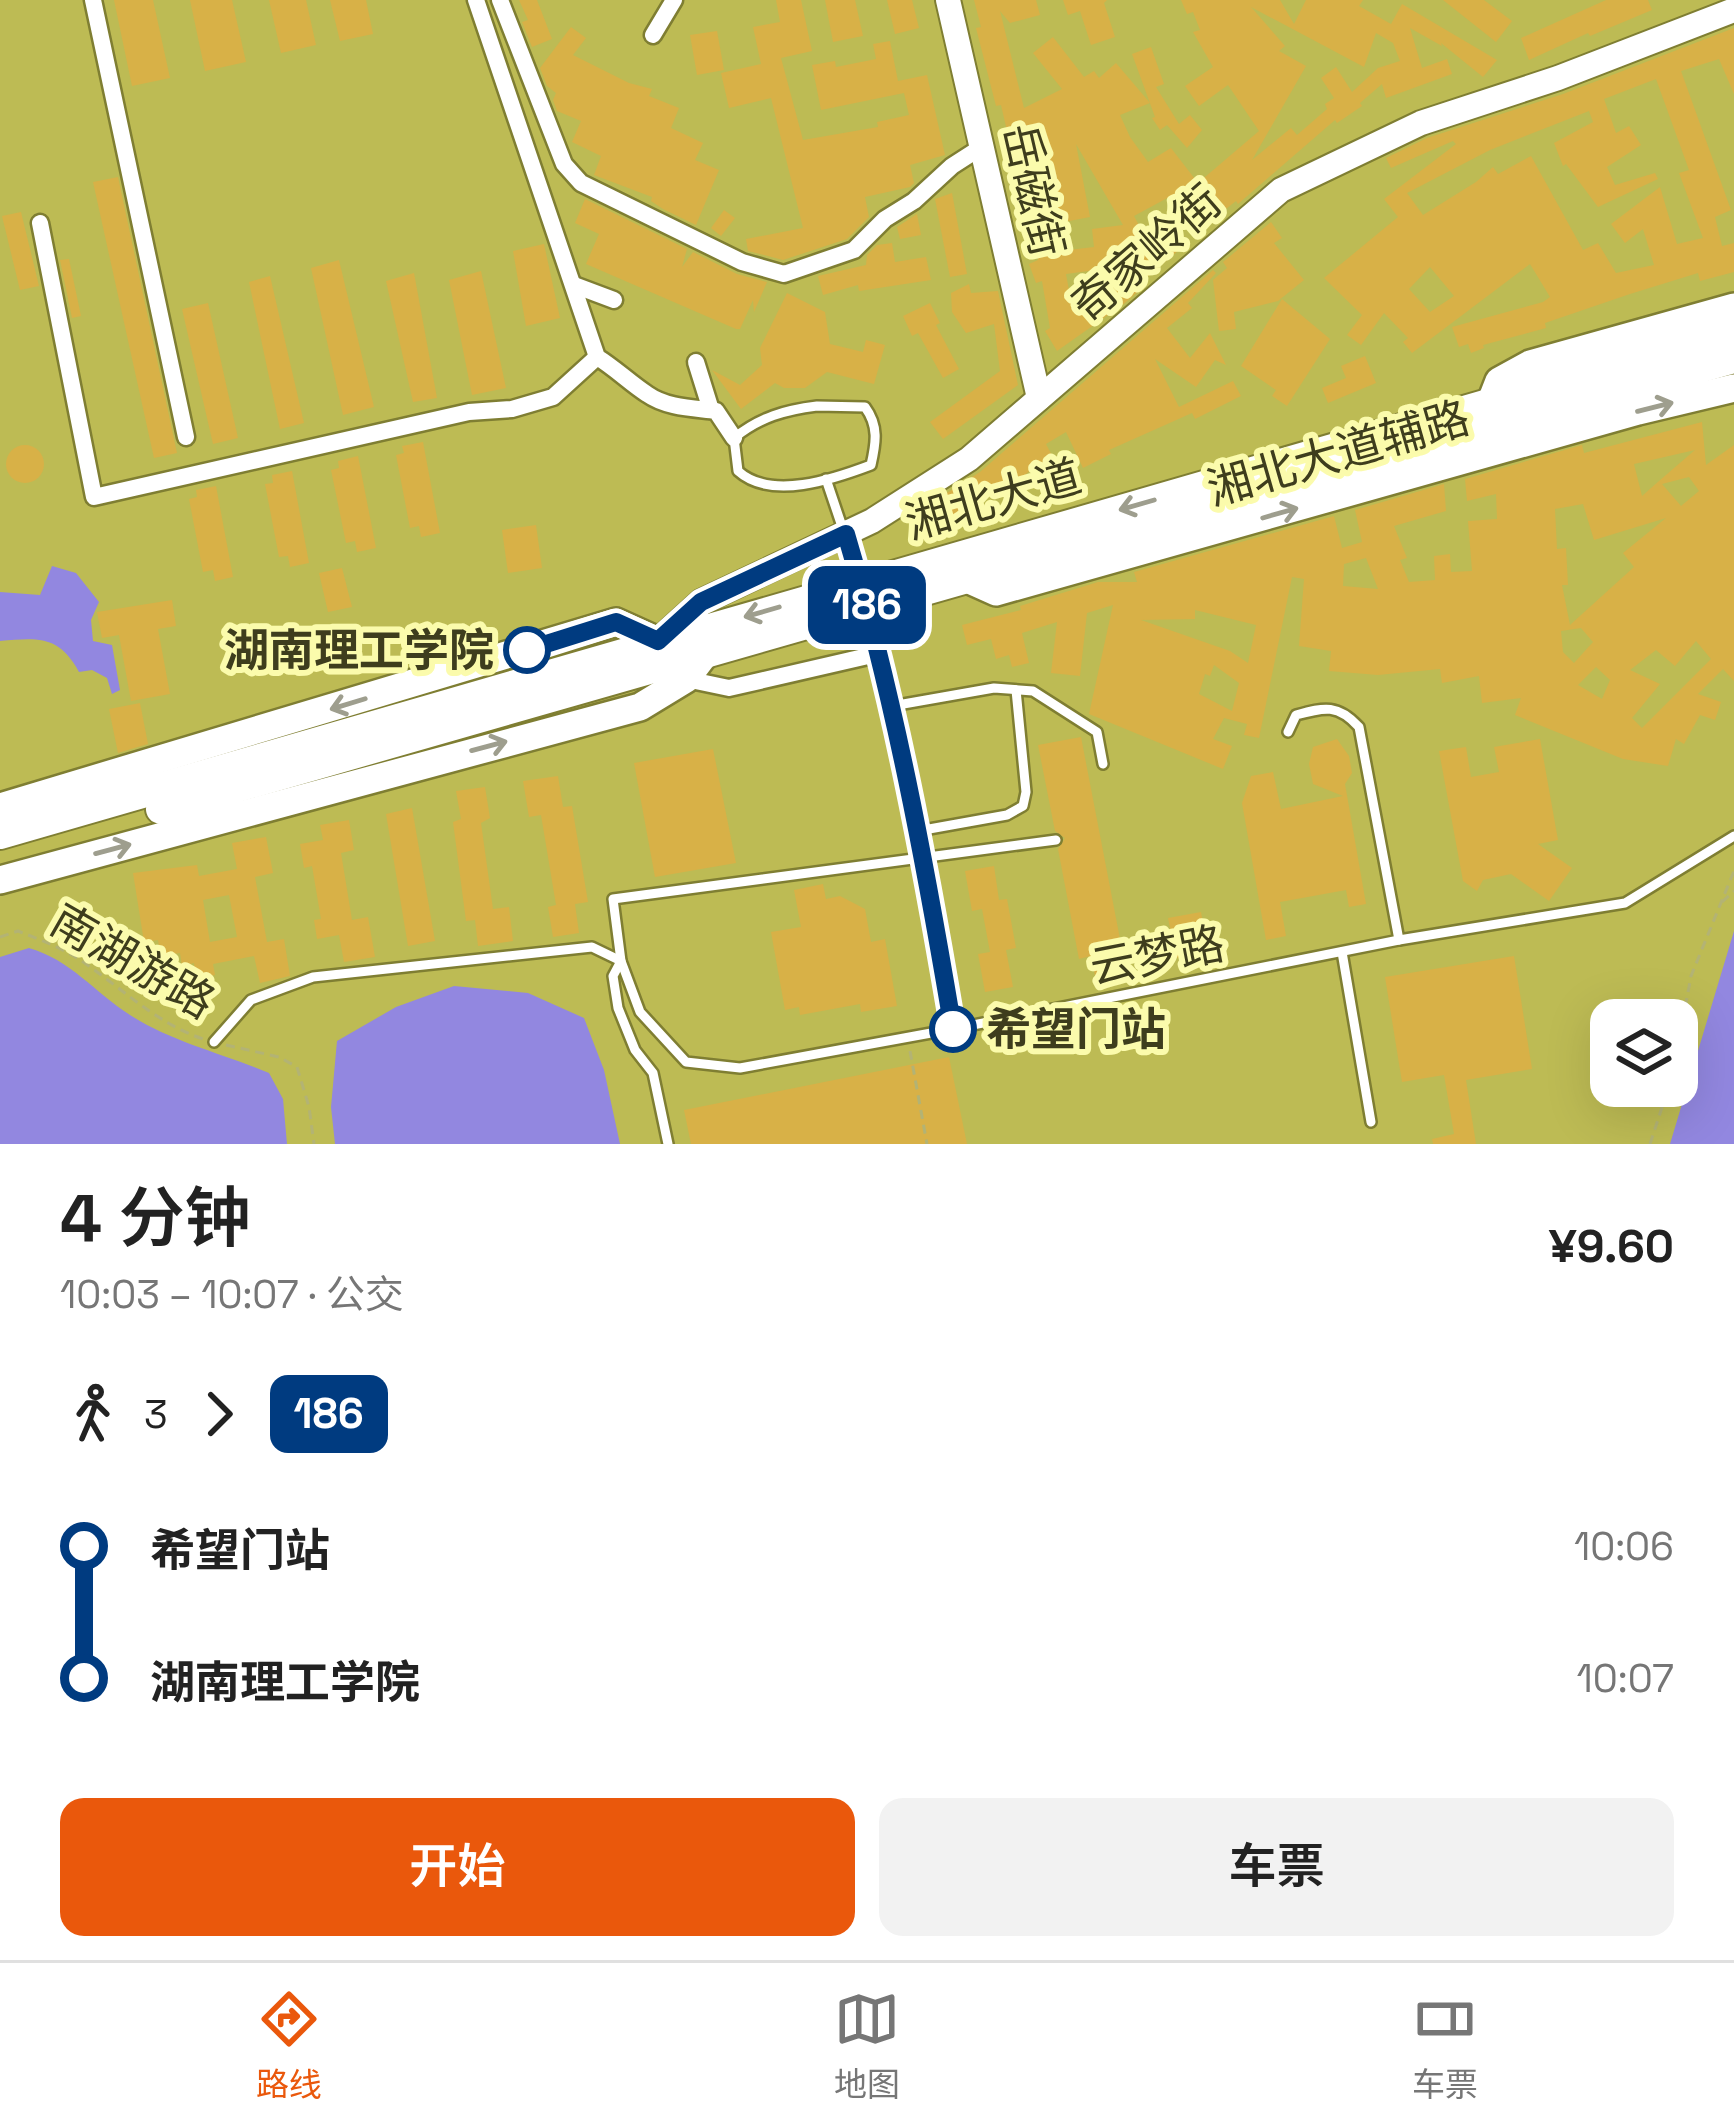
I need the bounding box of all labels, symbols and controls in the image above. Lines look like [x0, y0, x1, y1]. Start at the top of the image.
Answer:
street label: 岳磁街 [991, 118, 1076, 262]
street label: 奇家岭街 [1060, 173, 1233, 334]
street label: 湘北大道辅路 [1201, 389, 1476, 518]
one-way arrow [1636, 395, 1674, 417]
street label: 湘北大道 [899, 447, 1088, 552]
one-way arrow [1119, 495, 1157, 517]
one-way arrow [1260, 501, 1298, 523]
line badge: 186 [798, 566, 936, 644]
text: 186 [832, 578, 902, 631]
one-way arrow [744, 602, 782, 624]
place label: 湖南理工学院 [224, 622, 494, 679]
marker: 湖南理工学院 [505, 628, 549, 672]
one-way arrow [329, 694, 367, 716]
one-way arrow [469, 734, 507, 756]
one-way arrow [93, 836, 131, 858]
street label: 南湖游路 [41, 892, 225, 1031]
street label: 云梦路 [1085, 915, 1229, 996]
map controls [1590, 999, 1698, 1107]
button: layers [1590, 999, 1698, 1107]
place label: 希望门站 [986, 1001, 1166, 1058]
marker: 希望门站 [931, 1007, 975, 1051]
text: 4 分钟 [60, 1176, 251, 1260]
text: ¥9.60 [1549, 1218, 1674, 1275]
text: 10:03 – 10:07 · 公交 [60, 1270, 404, 1319]
icon: walk [60, 1381, 126, 1447]
icon: forward [186, 1381, 252, 1447]
text: 186 [294, 1387, 364, 1440]
text: 3 [144, 1390, 168, 1439]
text: 希望门站 [150, 1522, 330, 1579]
text: 10:06 [1574, 1522, 1674, 1571]
text: 湖南理工学院 [150, 1654, 420, 1711]
text: 10:07 [1577, 1654, 1674, 1703]
button: 开始 [60, 1798, 855, 1936]
button: 车票 [879, 1798, 1674, 1936]
tab: 路线 [256, 1986, 322, 2106]
tab: 地图 [834, 1986, 900, 2106]
tab: 车票 [1412, 1986, 1478, 2106]

